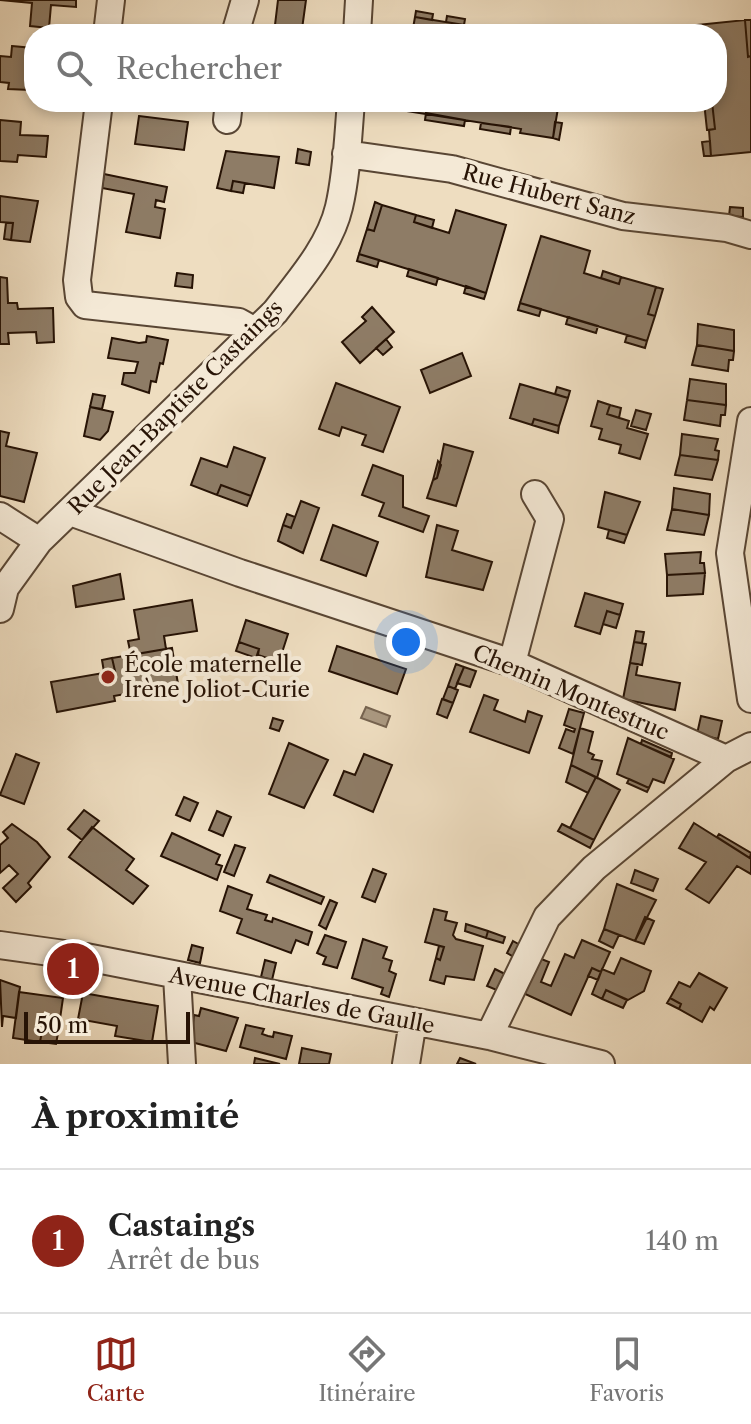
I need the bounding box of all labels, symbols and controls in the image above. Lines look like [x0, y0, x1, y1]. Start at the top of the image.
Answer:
search box [24, 24, 727, 112]
icon: search [52, 46, 96, 90]
text: Rechercher [116, 50, 282, 87]
street label: Rue Hubert Sanz [459, 158, 638, 231]
street label: Rue Jean-Baptiste Castaings [62, 294, 288, 520]
your location [386, 622, 426, 662]
street label: Chemin Montestruc [469, 639, 673, 746]
place label: École maternelle Irène Joliot-Curie [124, 650, 310, 703]
marker: École maternelle Irène Joliot-Curie [99, 668, 117, 686]
pin: 1 [47, 939, 99, 999]
street label: Avenue Charles de Gaulle [166, 961, 437, 1039]
scale bar [24, 1008, 190, 1044]
text: 50 m [36, 1012, 88, 1039]
text: À proximité [32, 1095, 239, 1137]
text: Castaings [108, 1207, 255, 1244]
text: 1 [52, 1225, 64, 1257]
text: 140 m [645, 1225, 719, 1257]
text: Arrêt de bus [108, 1244, 260, 1276]
tab: Carte [87, 1332, 145, 1407]
tab: Itinéraire [318, 1332, 416, 1407]
tab: Favoris [589, 1332, 664, 1407]

